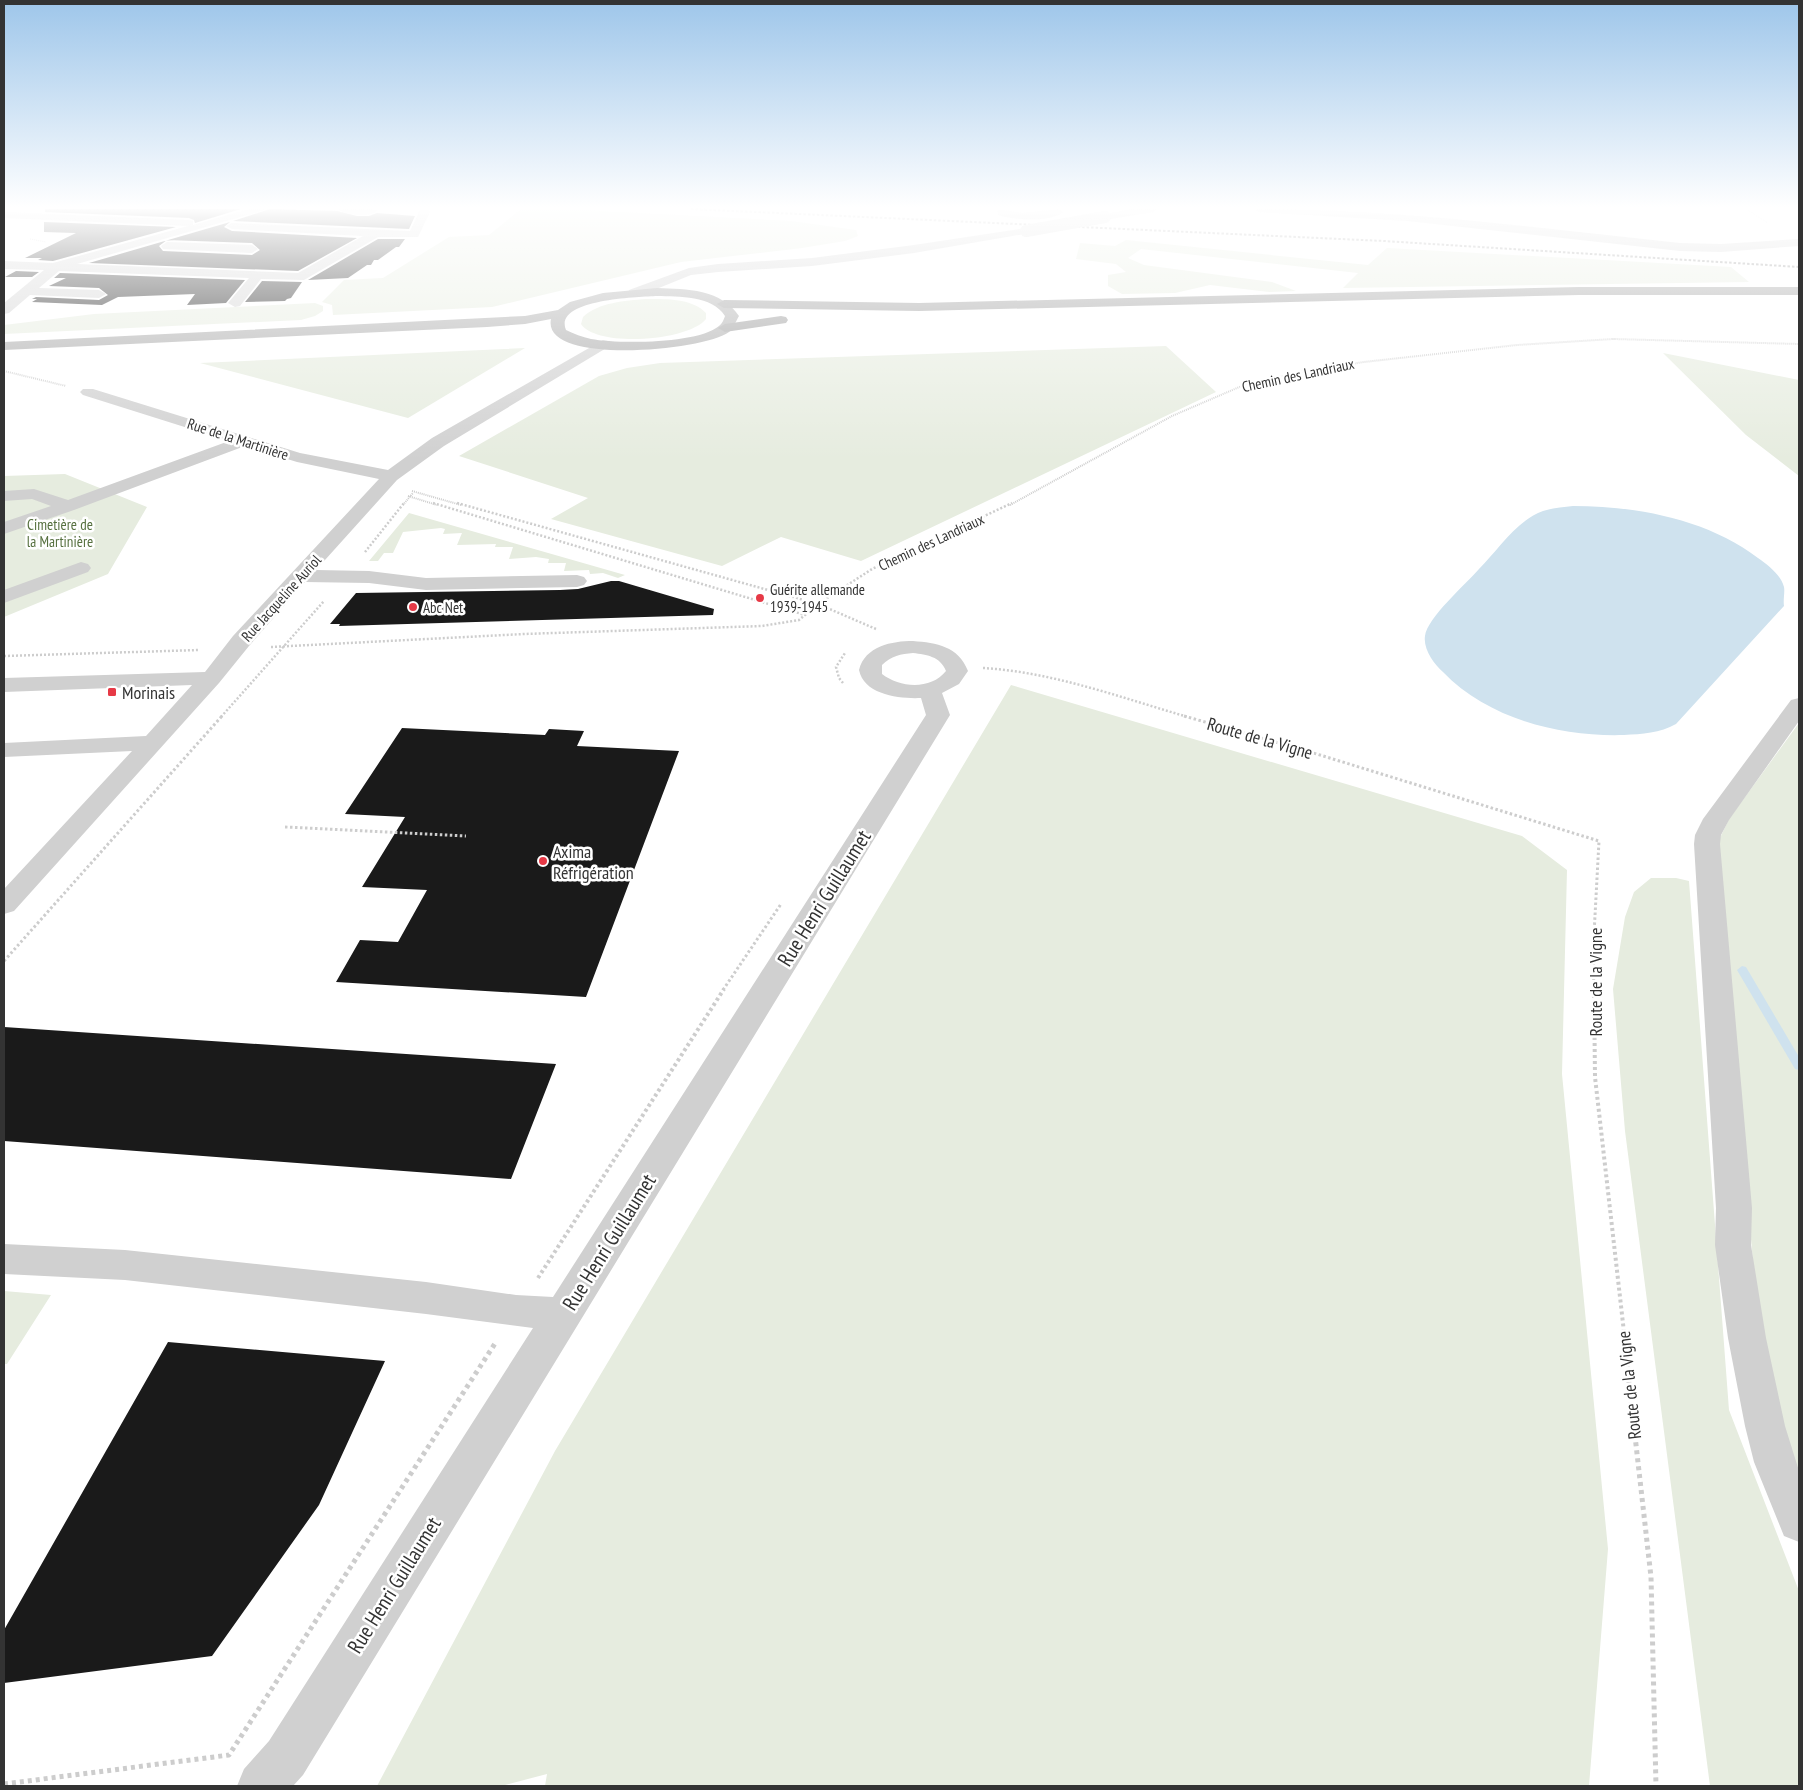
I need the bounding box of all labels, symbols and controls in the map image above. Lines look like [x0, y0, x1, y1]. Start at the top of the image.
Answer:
street label: Chemin des Landriaux [1240, 354, 1356, 396]
street label: Rue de la Martinière [185, 414, 291, 464]
street label: Chemin des Landriaux [875, 509, 987, 575]
park label: Cimetière de la Martinière [27, 515, 93, 551]
street label: Rue Jacqueline Auriol [237, 550, 325, 645]
place label: Guérite allemande 1939-1945 [770, 580, 865, 616]
marker: Guérite allemande 1939-1945 [754, 592, 766, 604]
place label: Abc Net [423, 598, 463, 617]
marker: Abc Net [407, 601, 419, 613]
place label: Morinais [122, 681, 175, 704]
marker: Morinais [106, 686, 118, 698]
street label: Route de la Vigne [1205, 712, 1315, 764]
street label: Rue Henri Guillaumet [771, 825, 877, 971]
place label: Axima Réfrigération [553, 840, 634, 884]
marker: Axima Réfrigération [537, 855, 549, 867]
street label: Route de la Vigne [1584, 928, 1607, 1036]
street label: Rue Henri Guillaumet [556, 1169, 662, 1315]
street label: Route de la Vigne [1612, 1330, 1646, 1440]
street label: Rue Henri Guillaumet [341, 1512, 447, 1658]

